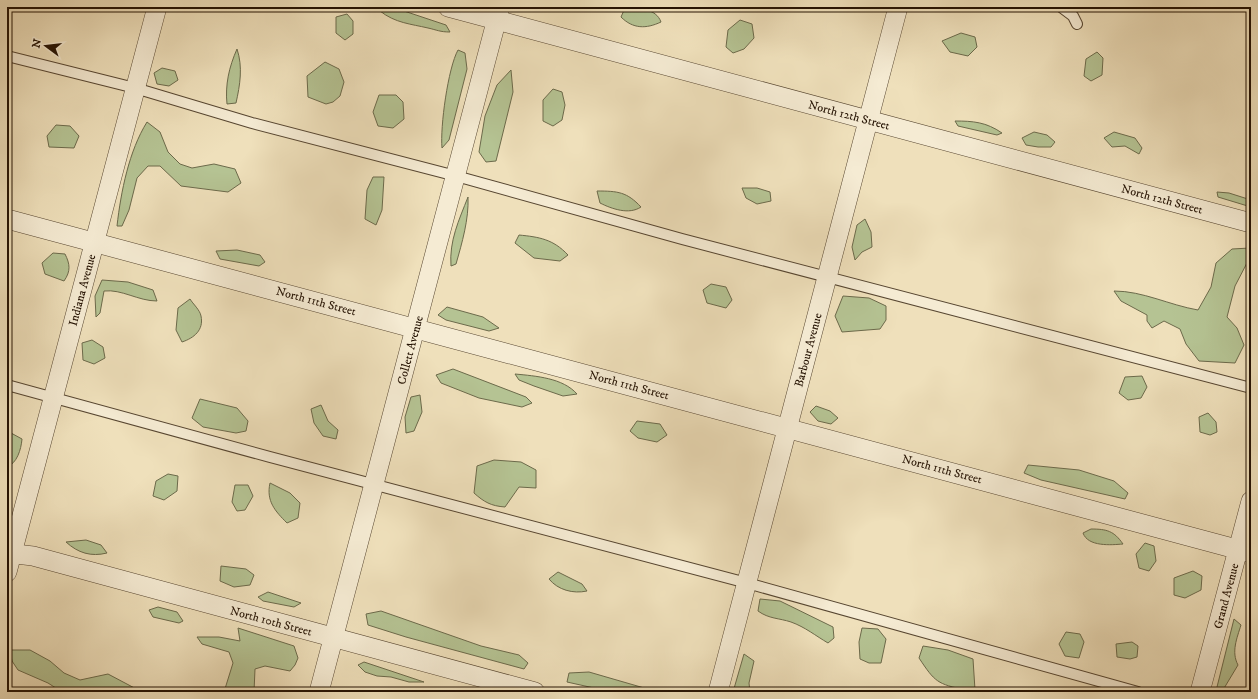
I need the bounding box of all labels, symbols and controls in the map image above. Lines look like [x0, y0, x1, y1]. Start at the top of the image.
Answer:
north arrow [26, 26, 66, 66]
text: N [29, 37, 45, 50]
street label: North 12th Street [806, 97, 892, 134]
street label: North 12th Street [1119, 181, 1205, 218]
street label: Indiana Avenue [66, 252, 99, 328]
street label: North 11th Street [274, 284, 358, 319]
street label: Barbour Avenue [791, 311, 826, 389]
street label: Collett Avenue [394, 314, 427, 386]
street label: North 11th Street [587, 368, 671, 403]
street label: North 11th Street [900, 452, 984, 487]
street label: Grand Avenue [1211, 562, 1242, 631]
street label: North 10th Street [228, 603, 314, 640]

